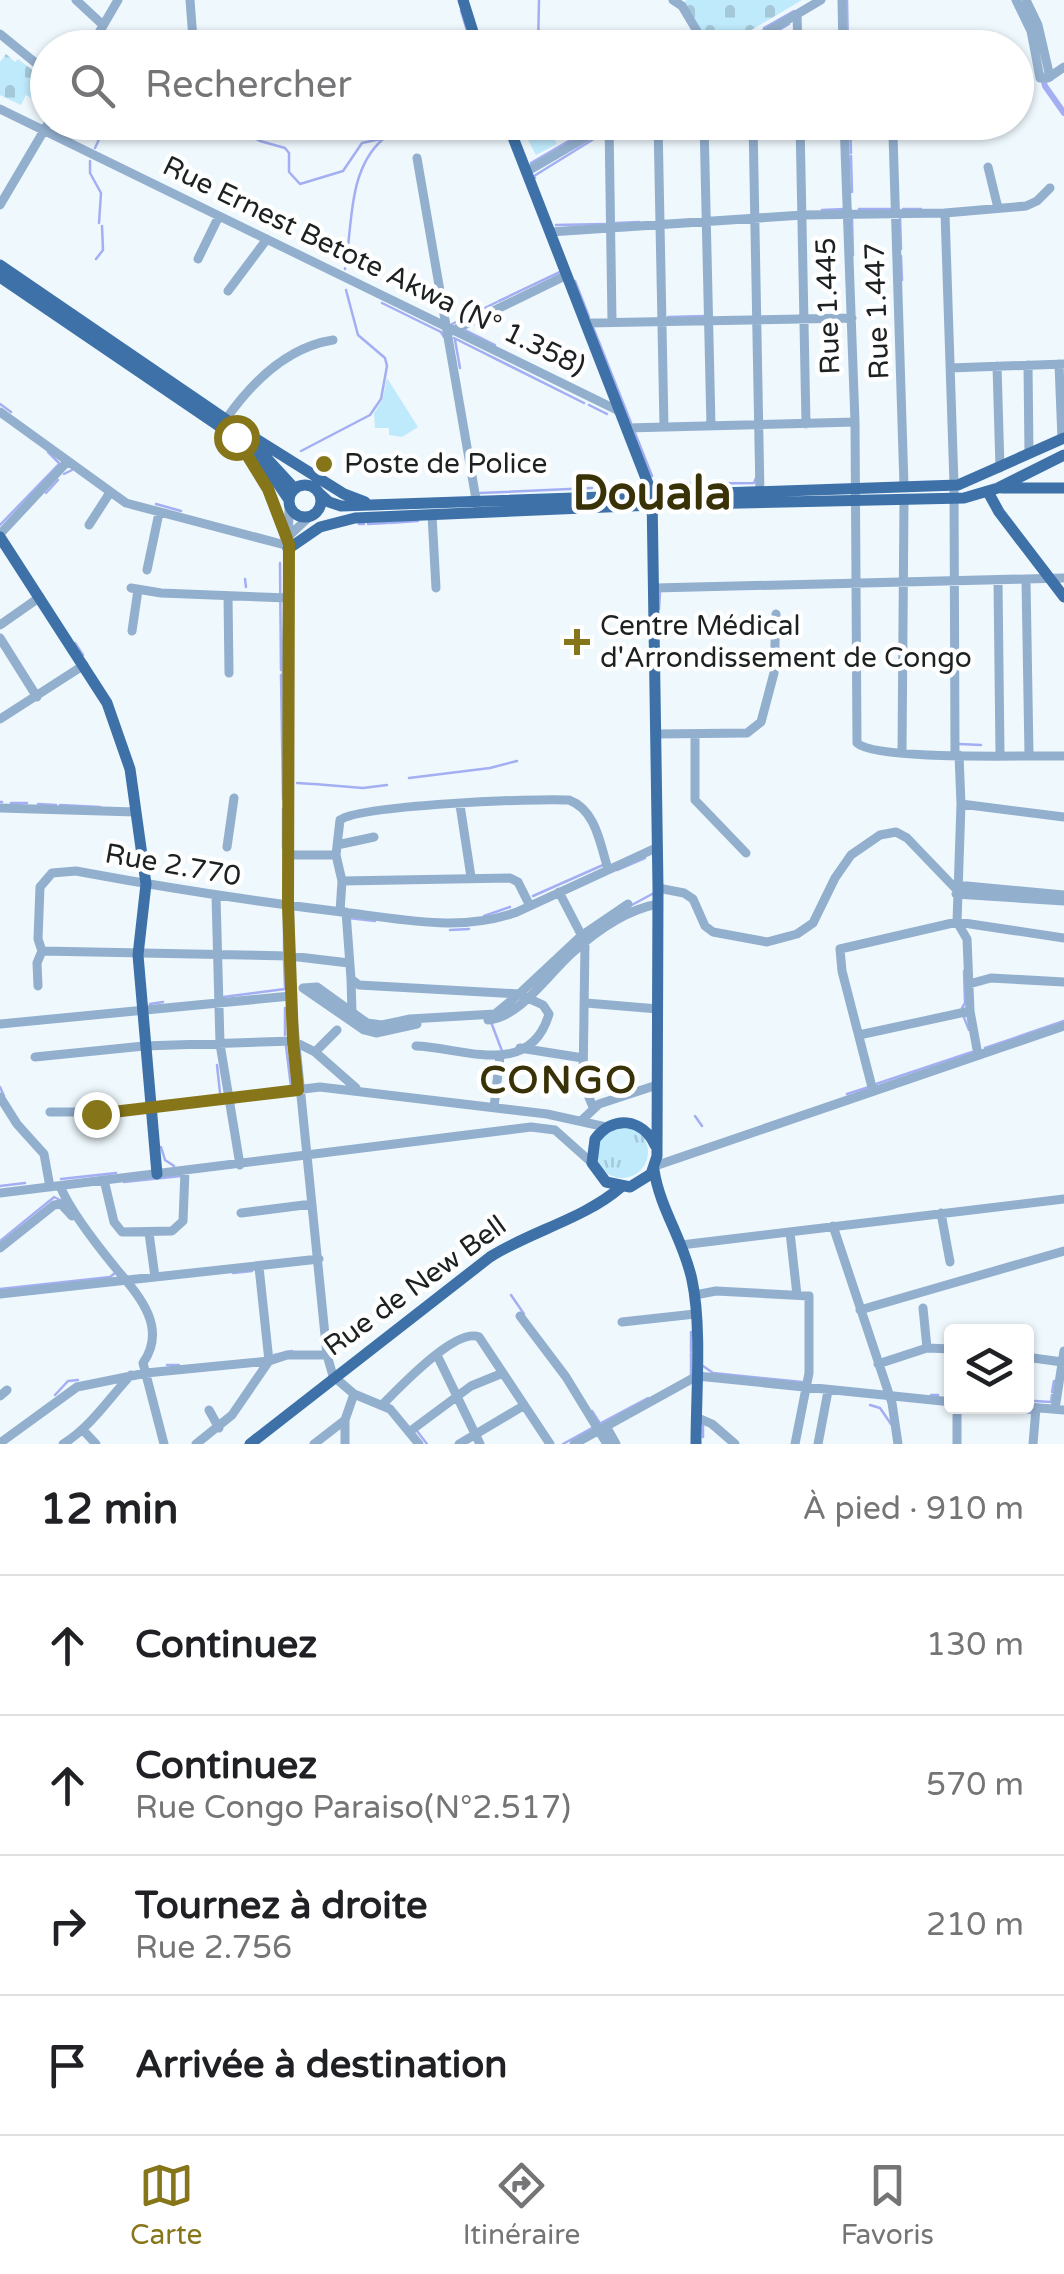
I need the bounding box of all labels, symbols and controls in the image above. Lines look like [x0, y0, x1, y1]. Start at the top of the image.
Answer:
search box [30, 30, 1034, 140]
icon: search [65, 58, 120, 113]
text: Rechercher [145, 62, 352, 108]
street label: Rue Ernest Betote Akwa (N° 1.358) [157, 149, 591, 383]
street label: Rue 1.445 [809, 237, 847, 375]
street label: Rue 1.447 [858, 242, 896, 380]
route start [214, 415, 260, 461]
place label: Poste de Police [344, 447, 547, 481]
marker: Poste de Police [313, 453, 335, 475]
district label: Douala [572, 465, 732, 523]
place label: Centre Médical d'Arrondissement de Congo [600, 609, 972, 675]
marker: Centre Médical d'Arrondissement de Congo [564, 629, 590, 655]
street label: Rue 2.770 [102, 836, 244, 894]
district label: CONGO [479, 1058, 639, 1104]
route end [74, 1092, 120, 1138]
street label: Rue de New Bell [317, 1208, 513, 1364]
map controls [944, 1324, 1034, 1414]
button: layers [944, 1324, 1034, 1414]
text: 12 min [40, 1484, 178, 1535]
text: À pied · 910 m [802, 1490, 1024, 1528]
icon: ahead [40, 1618, 95, 1673]
text: Continuez [135, 1622, 317, 1668]
text: 130 m [926, 1626, 1024, 1664]
text: Continuez [135, 1743, 317, 1789]
icon: ahead [40, 1758, 95, 1813]
text: 570 m [926, 1766, 1024, 1804]
text: Rue Congo Paraiso(N°2.517) [135, 1789, 571, 1827]
text: Tournez à droite [135, 1883, 428, 1929]
icon: right [40, 1898, 95, 1953]
text: 210 m [926, 1906, 1024, 1944]
text: Rue 2.756 [135, 1929, 292, 1967]
icon: arrive [40, 2038, 95, 2093]
text: Arrivée à destination [135, 2042, 508, 2088]
tab: Carte [130, 2158, 202, 2252]
tab: Itinéraire [463, 2158, 580, 2252]
tab: Favoris [841, 2158, 934, 2252]

